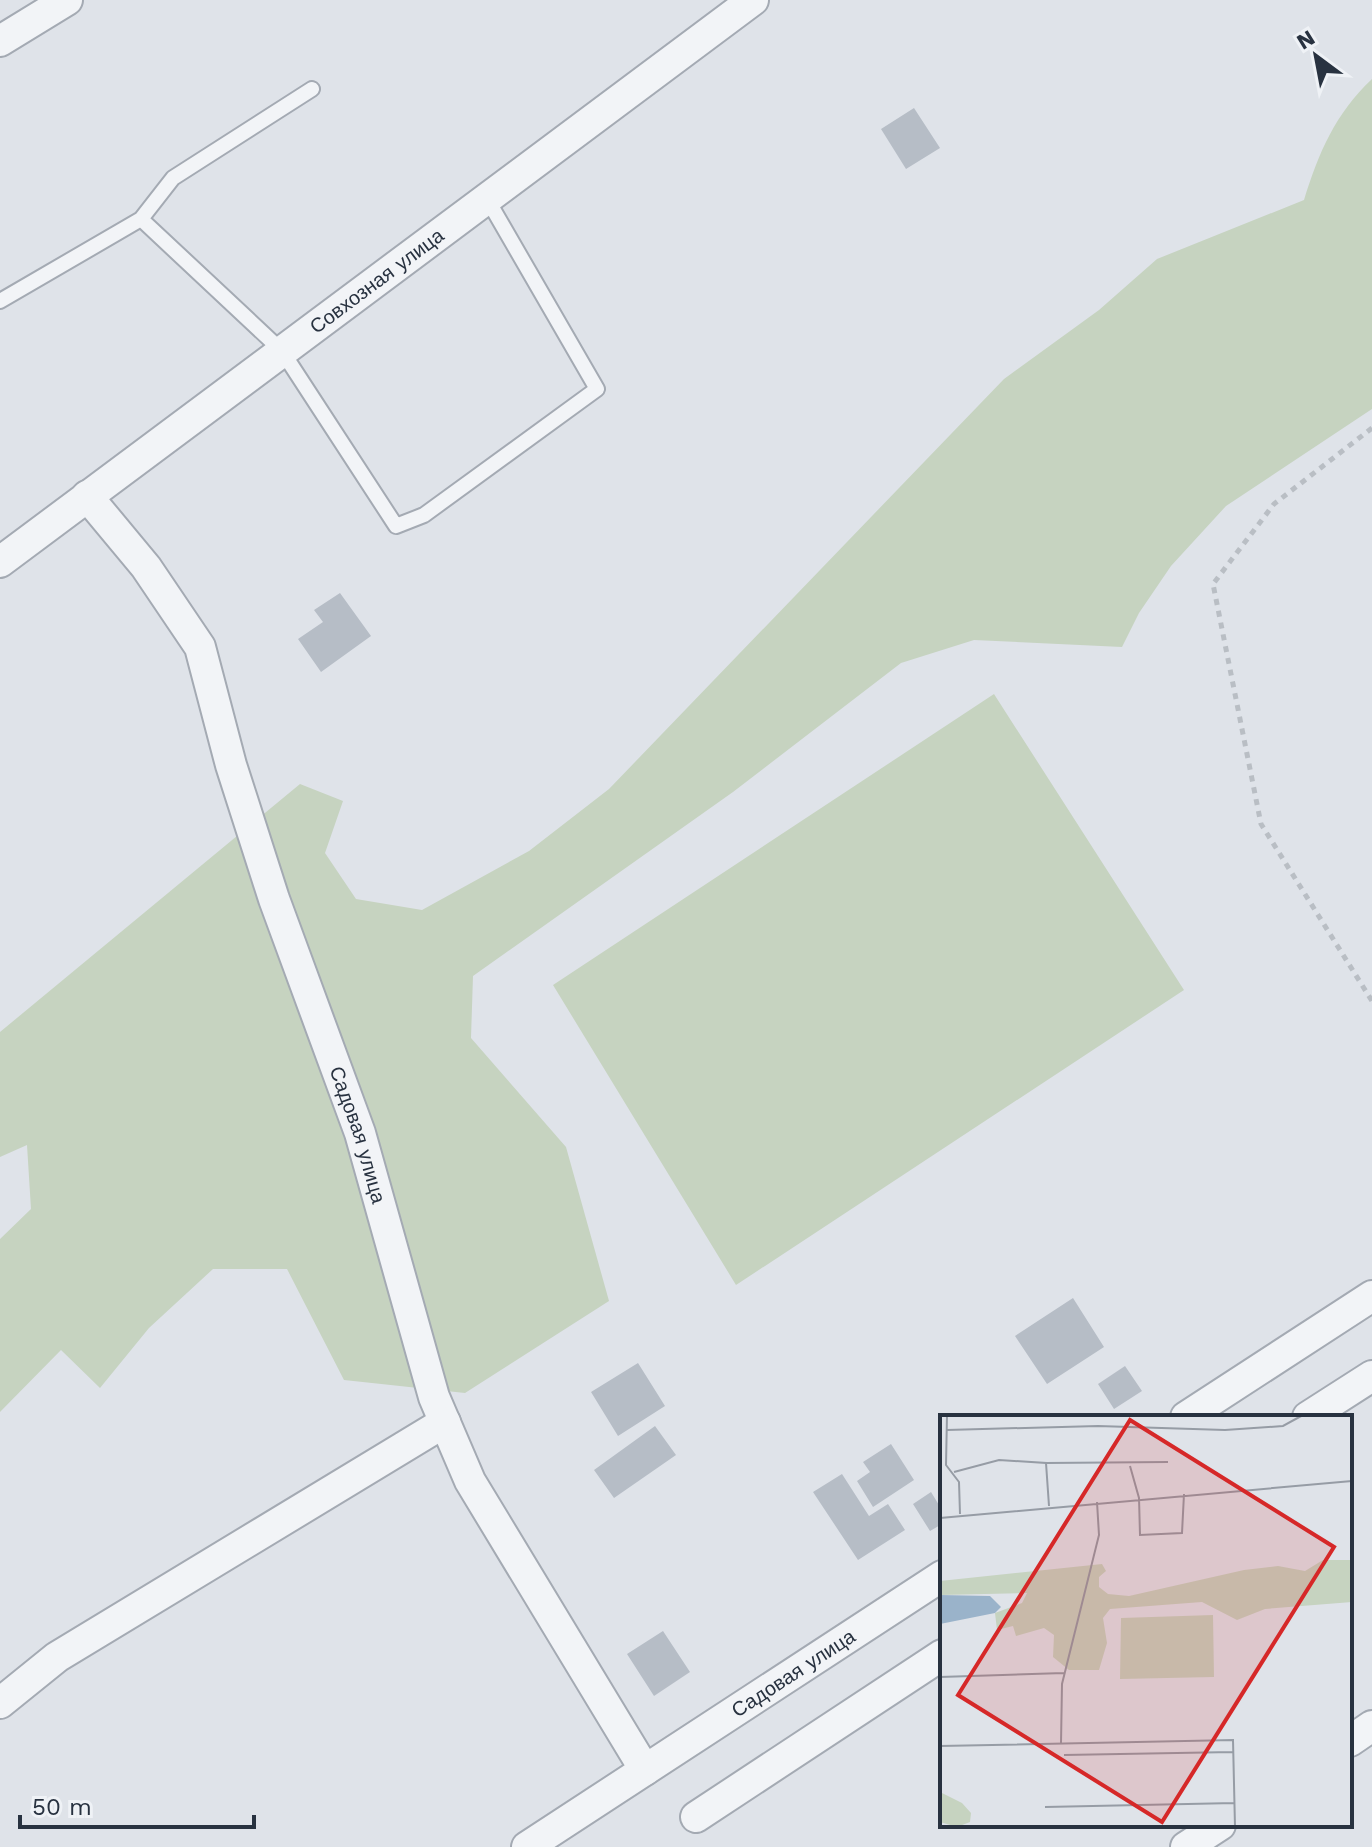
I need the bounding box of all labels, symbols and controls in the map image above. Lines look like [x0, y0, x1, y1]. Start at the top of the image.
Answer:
north arrow [1276, 16, 1356, 96]
text: N [1292, 25, 1319, 54]
street label: Совхозная улица [305, 223, 449, 339]
street label: Садовая улица [324, 1063, 391, 1207]
inset map [940, 1415, 1352, 1827]
street label: Садовая улица [727, 1624, 860, 1722]
scale bar [20, 1779, 254, 1829]
text: 50 m [32, 1793, 92, 1821]

